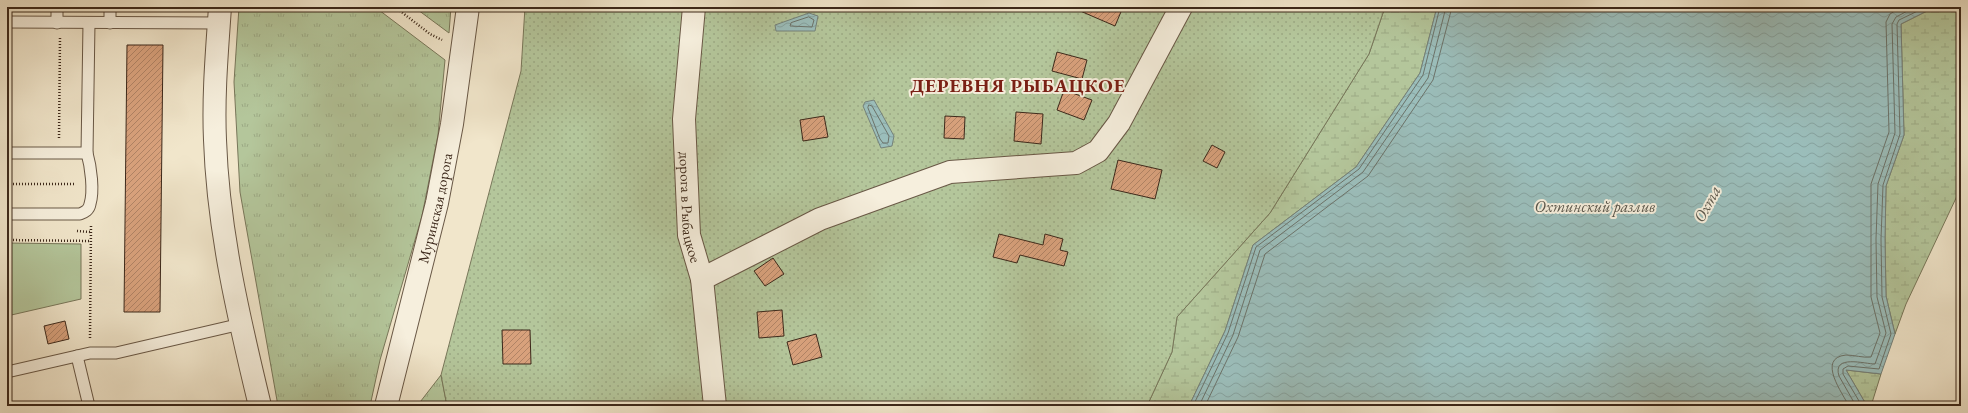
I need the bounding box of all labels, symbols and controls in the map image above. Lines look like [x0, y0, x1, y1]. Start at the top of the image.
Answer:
district label: ДЕРЕВНЯ РЫБАЦКОЕ [910, 73, 1126, 98]
street label: Муринская дорога [413, 151, 456, 265]
street label: дорога в Рыбацкое [676, 151, 706, 265]
water label: Охта [1689, 182, 1725, 226]
water label: Охтинский разлив [1535, 196, 1655, 217]

